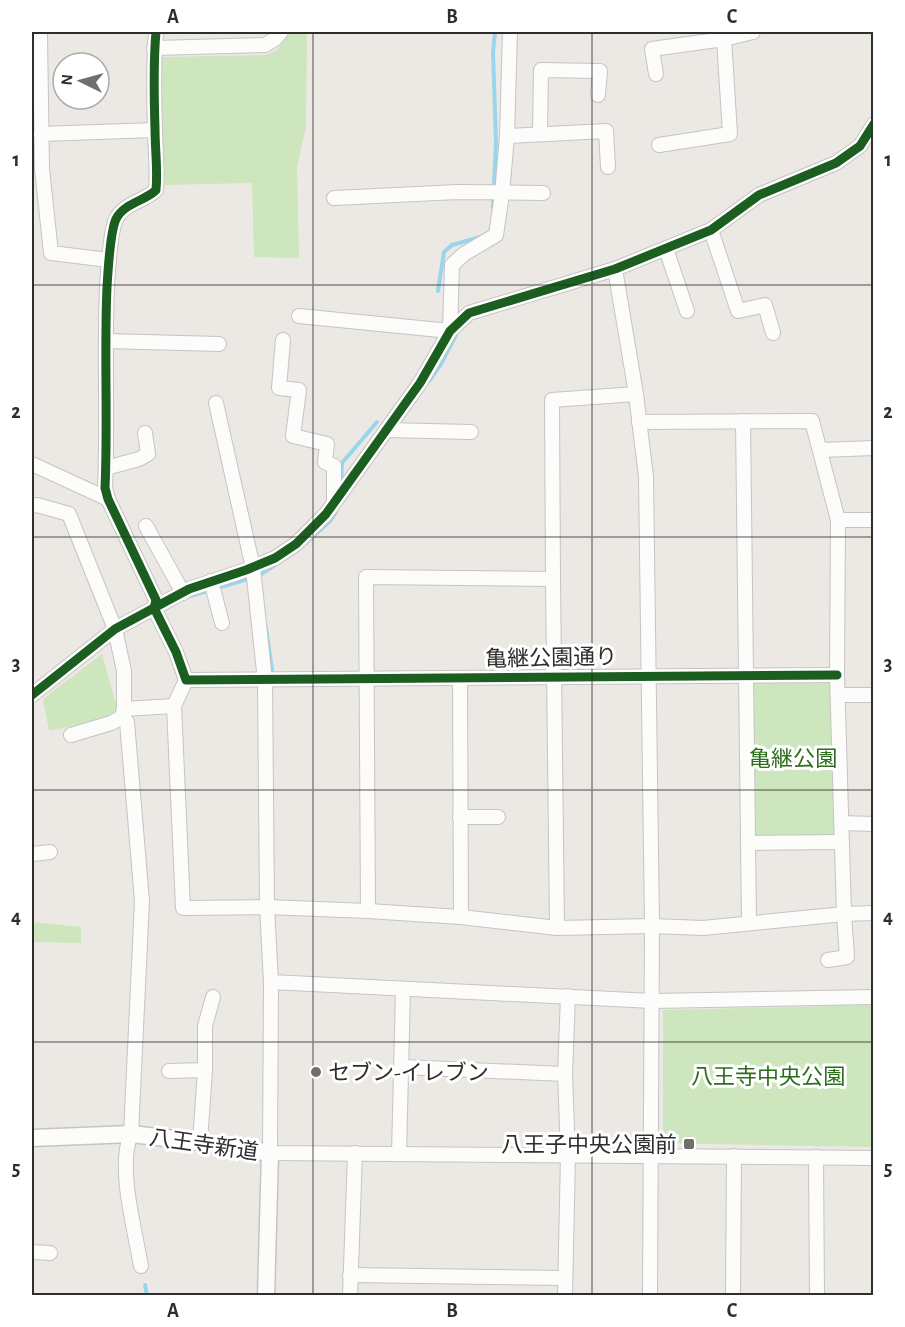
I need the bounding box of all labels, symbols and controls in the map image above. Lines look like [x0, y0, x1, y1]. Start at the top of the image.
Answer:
text: A [167, 7, 179, 27]
text: B [446, 7, 458, 27]
text: C [727, 7, 738, 27]
north arrow [51, 51, 111, 111]
text: N [59, 74, 76, 86]
text: 1 [12, 150, 20, 170]
text: 1 [884, 150, 892, 170]
text: 2 [11, 402, 21, 422]
text: 2 [883, 402, 893, 422]
street label: 亀継公園通り [485, 645, 617, 670]
text: 3 [12, 654, 20, 674]
text: 3 [884, 654, 892, 674]
park label: 亀継公園 [749, 747, 837, 770]
text: 4 [11, 907, 21, 927]
text: 4 [883, 907, 893, 927]
place label: セブン-イレブン [328, 1061, 489, 1084]
marker: セブン-イレブン [309, 1065, 323, 1079]
park label: 八王寺中央公園 [691, 1065, 845, 1088]
street label: 八王寺新道 [148, 1125, 260, 1164]
place label: 八王子中央公園前 [501, 1133, 677, 1156]
marker: 八王子中央公園前 [682, 1137, 696, 1151]
text: 5 [12, 1159, 20, 1179]
text: 5 [884, 1159, 892, 1179]
text: A [167, 1301, 179, 1321]
text: B [446, 1301, 458, 1321]
text: C [727, 1301, 738, 1321]

